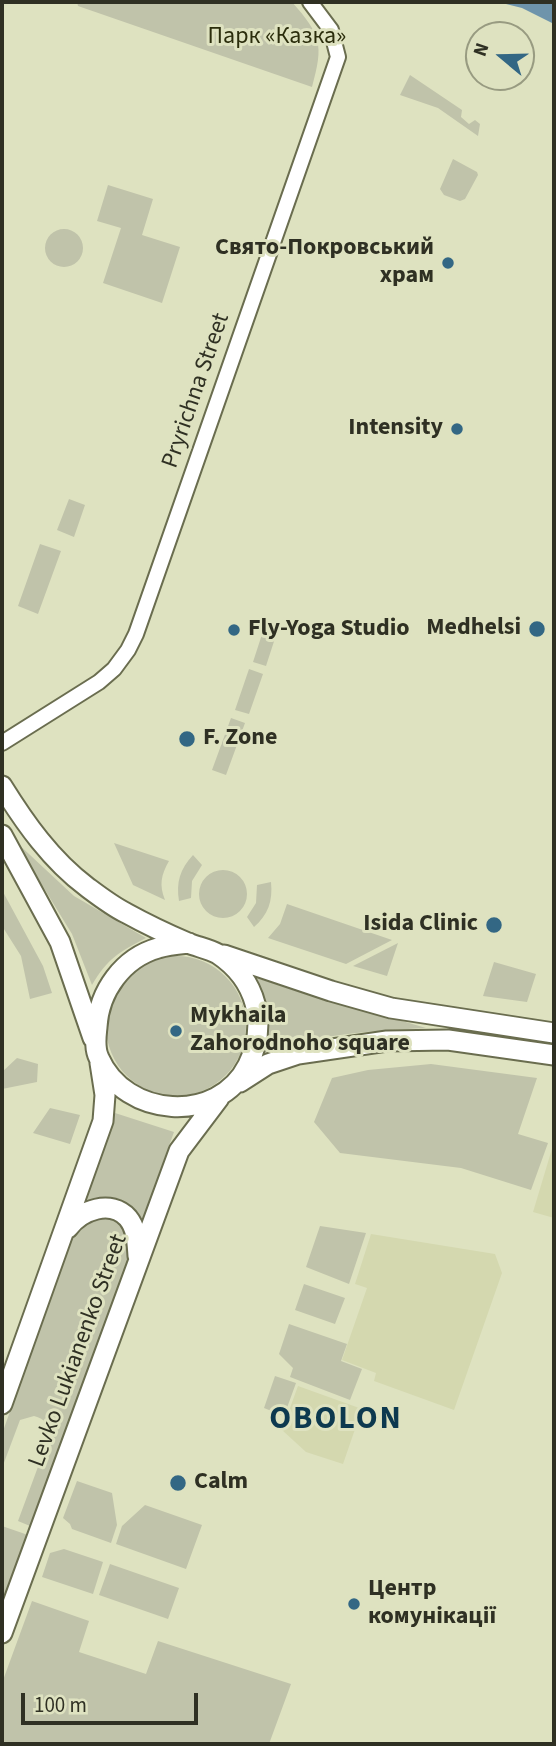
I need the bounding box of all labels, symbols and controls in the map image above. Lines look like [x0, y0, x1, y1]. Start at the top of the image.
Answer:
north arrow [465, 21, 535, 91]
park label: Парк «Казка» [208, 24, 346, 52]
text: N [467, 39, 496, 60]
place label: Свято-Покровський храм [215, 235, 434, 291]
marker: Свято-Покровський храм [440, 255, 456, 271]
street label: Pryrichna Street [157, 310, 237, 472]
place label: Intensity [348, 415, 443, 443]
marker: Intensity [449, 421, 465, 437]
place label: Medhelsi [426, 615, 521, 643]
place label: Fly-Yoga Studio [248, 616, 410, 644]
marker: Medhelsi [527, 619, 547, 639]
marker: Fly-Yoga Studio [226, 622, 242, 638]
place label: F. Zone [203, 725, 278, 753]
marker: F. Zone [177, 729, 197, 749]
place label: Isida Clinic [363, 911, 478, 939]
marker: Isida Clinic [484, 915, 504, 935]
place label: Mykhaila Zahorodnoho square [190, 1003, 410, 1059]
marker: Mykhaila Zahorodnoho square [168, 1023, 184, 1039]
street label: Levko Lukianenko Street [23, 1231, 135, 1471]
district label: OBOLON [270, 1402, 402, 1440]
place label: Calm [194, 1469, 248, 1497]
marker: Calm [168, 1473, 188, 1493]
place label: Центр комунікації [368, 1576, 496, 1632]
marker: Центр комунікації [346, 1596, 362, 1612]
scale bar [24, 1680, 201, 1724]
text: 100 m [34, 1690, 87, 1720]

